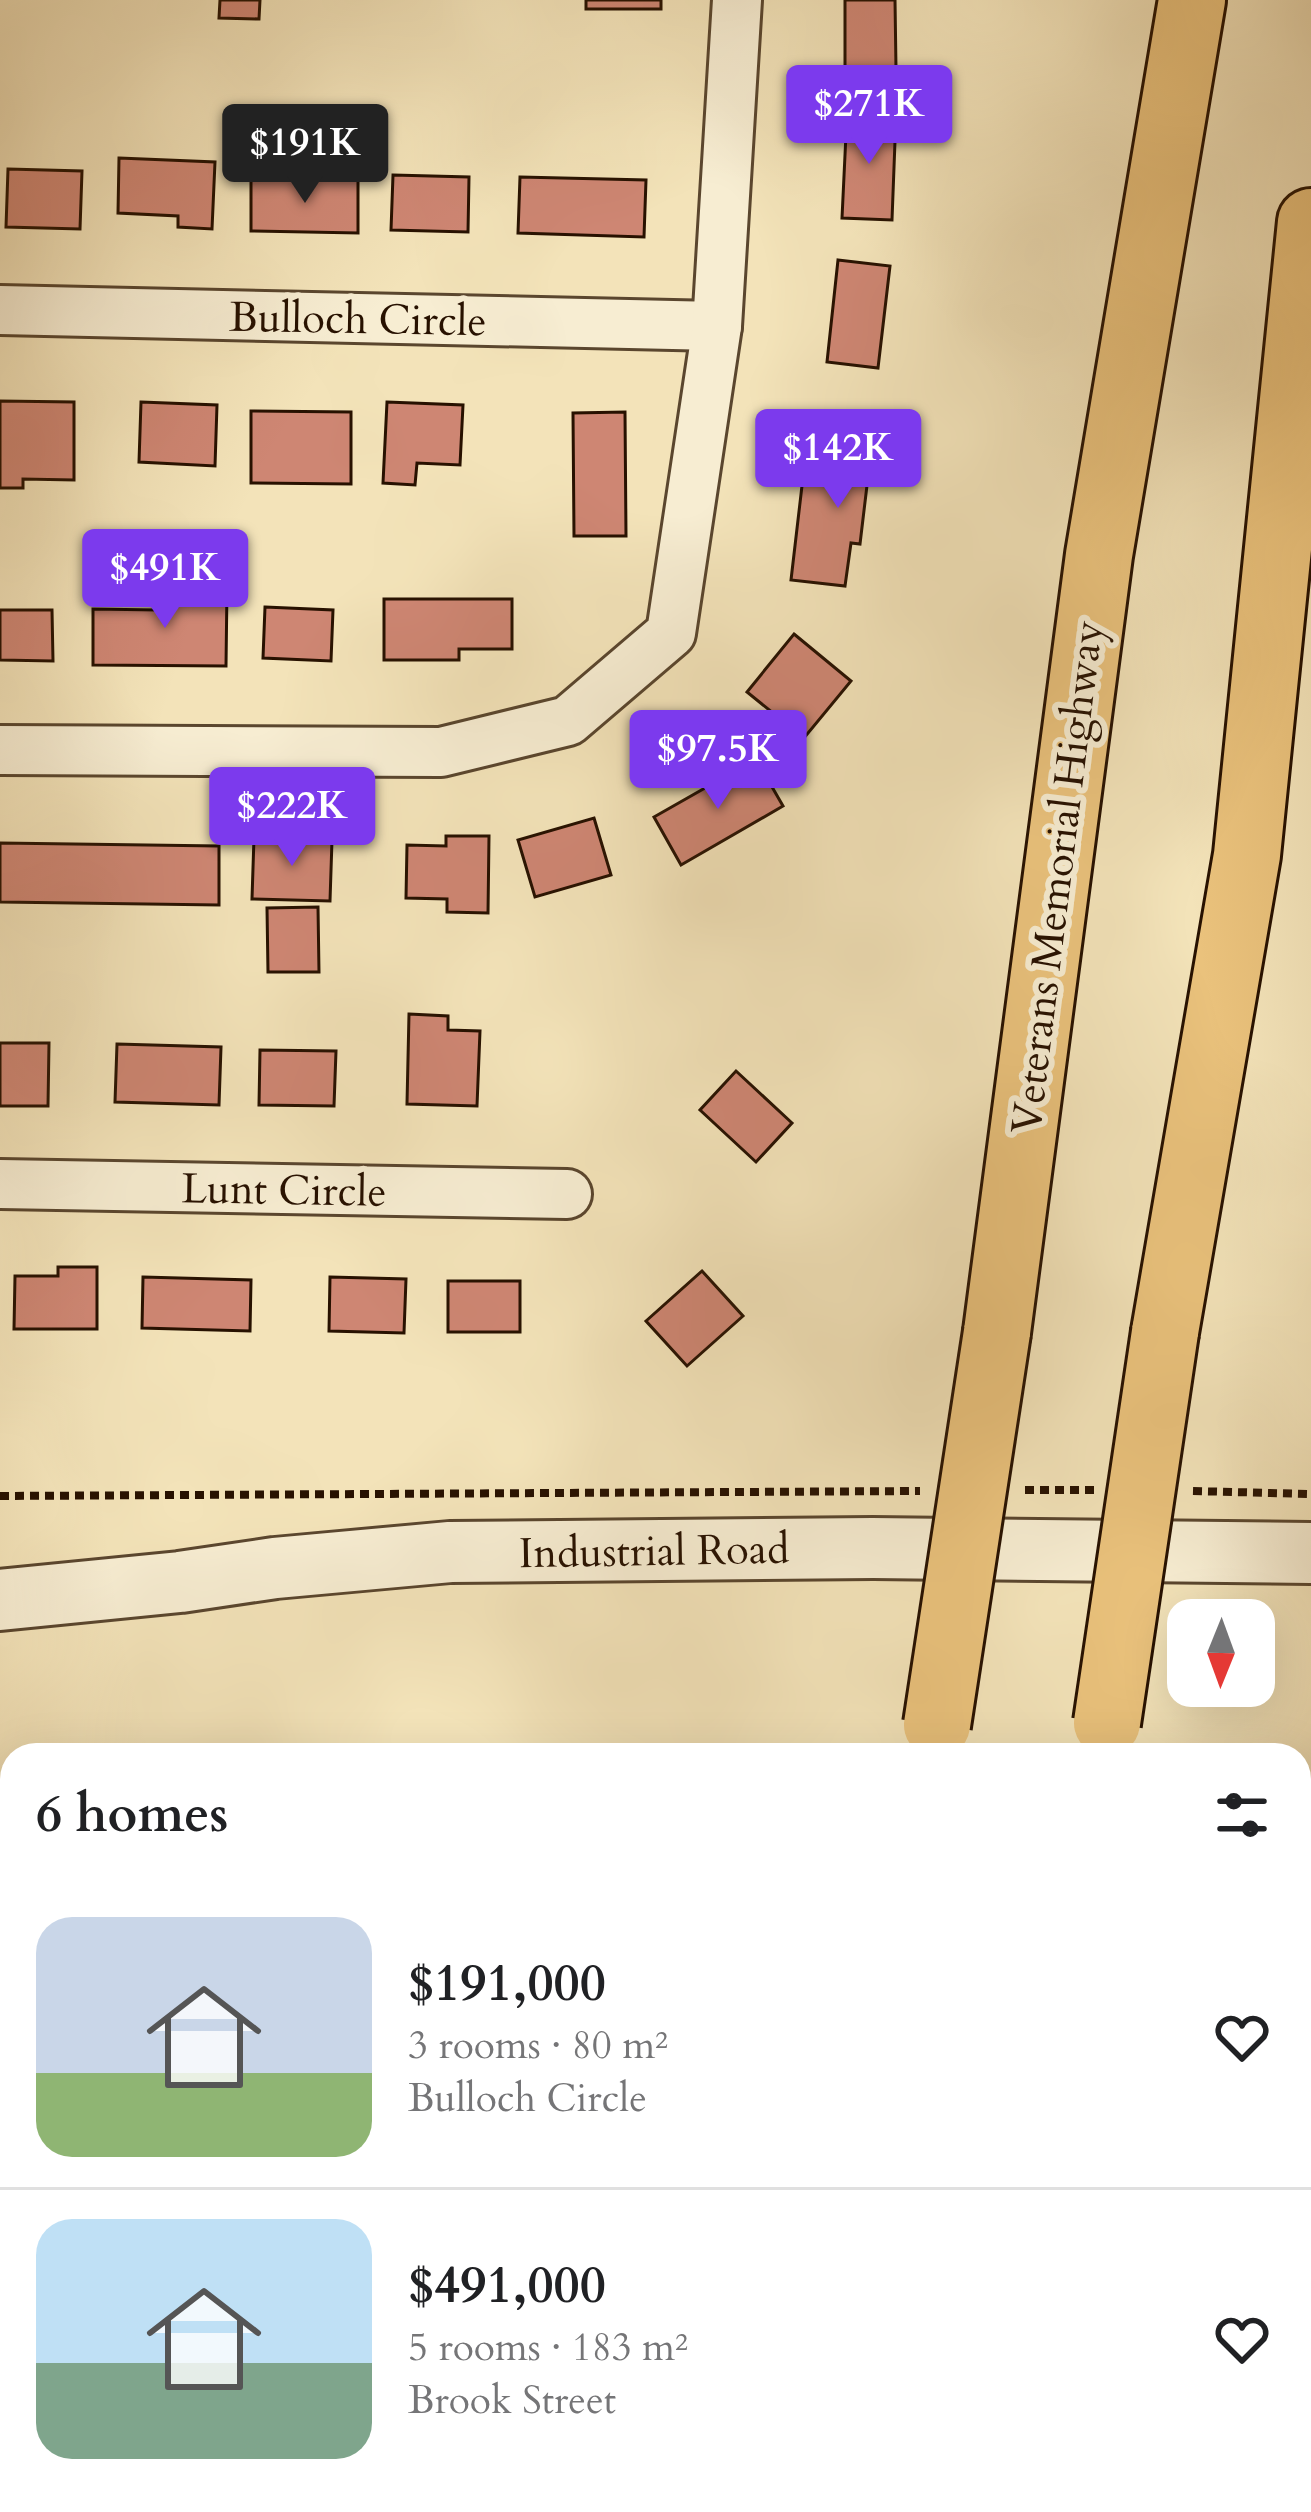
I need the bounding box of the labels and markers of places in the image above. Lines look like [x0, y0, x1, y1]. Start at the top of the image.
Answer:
pin: $271K [785, 65, 953, 167]
pin: $191K [221, 104, 389, 206]
pin: $142K [754, 409, 922, 511]
pin: $491K [81, 529, 249, 631]
pin: $97.5K [620, 710, 816, 812]
pin: $222K [208, 767, 376, 869]

